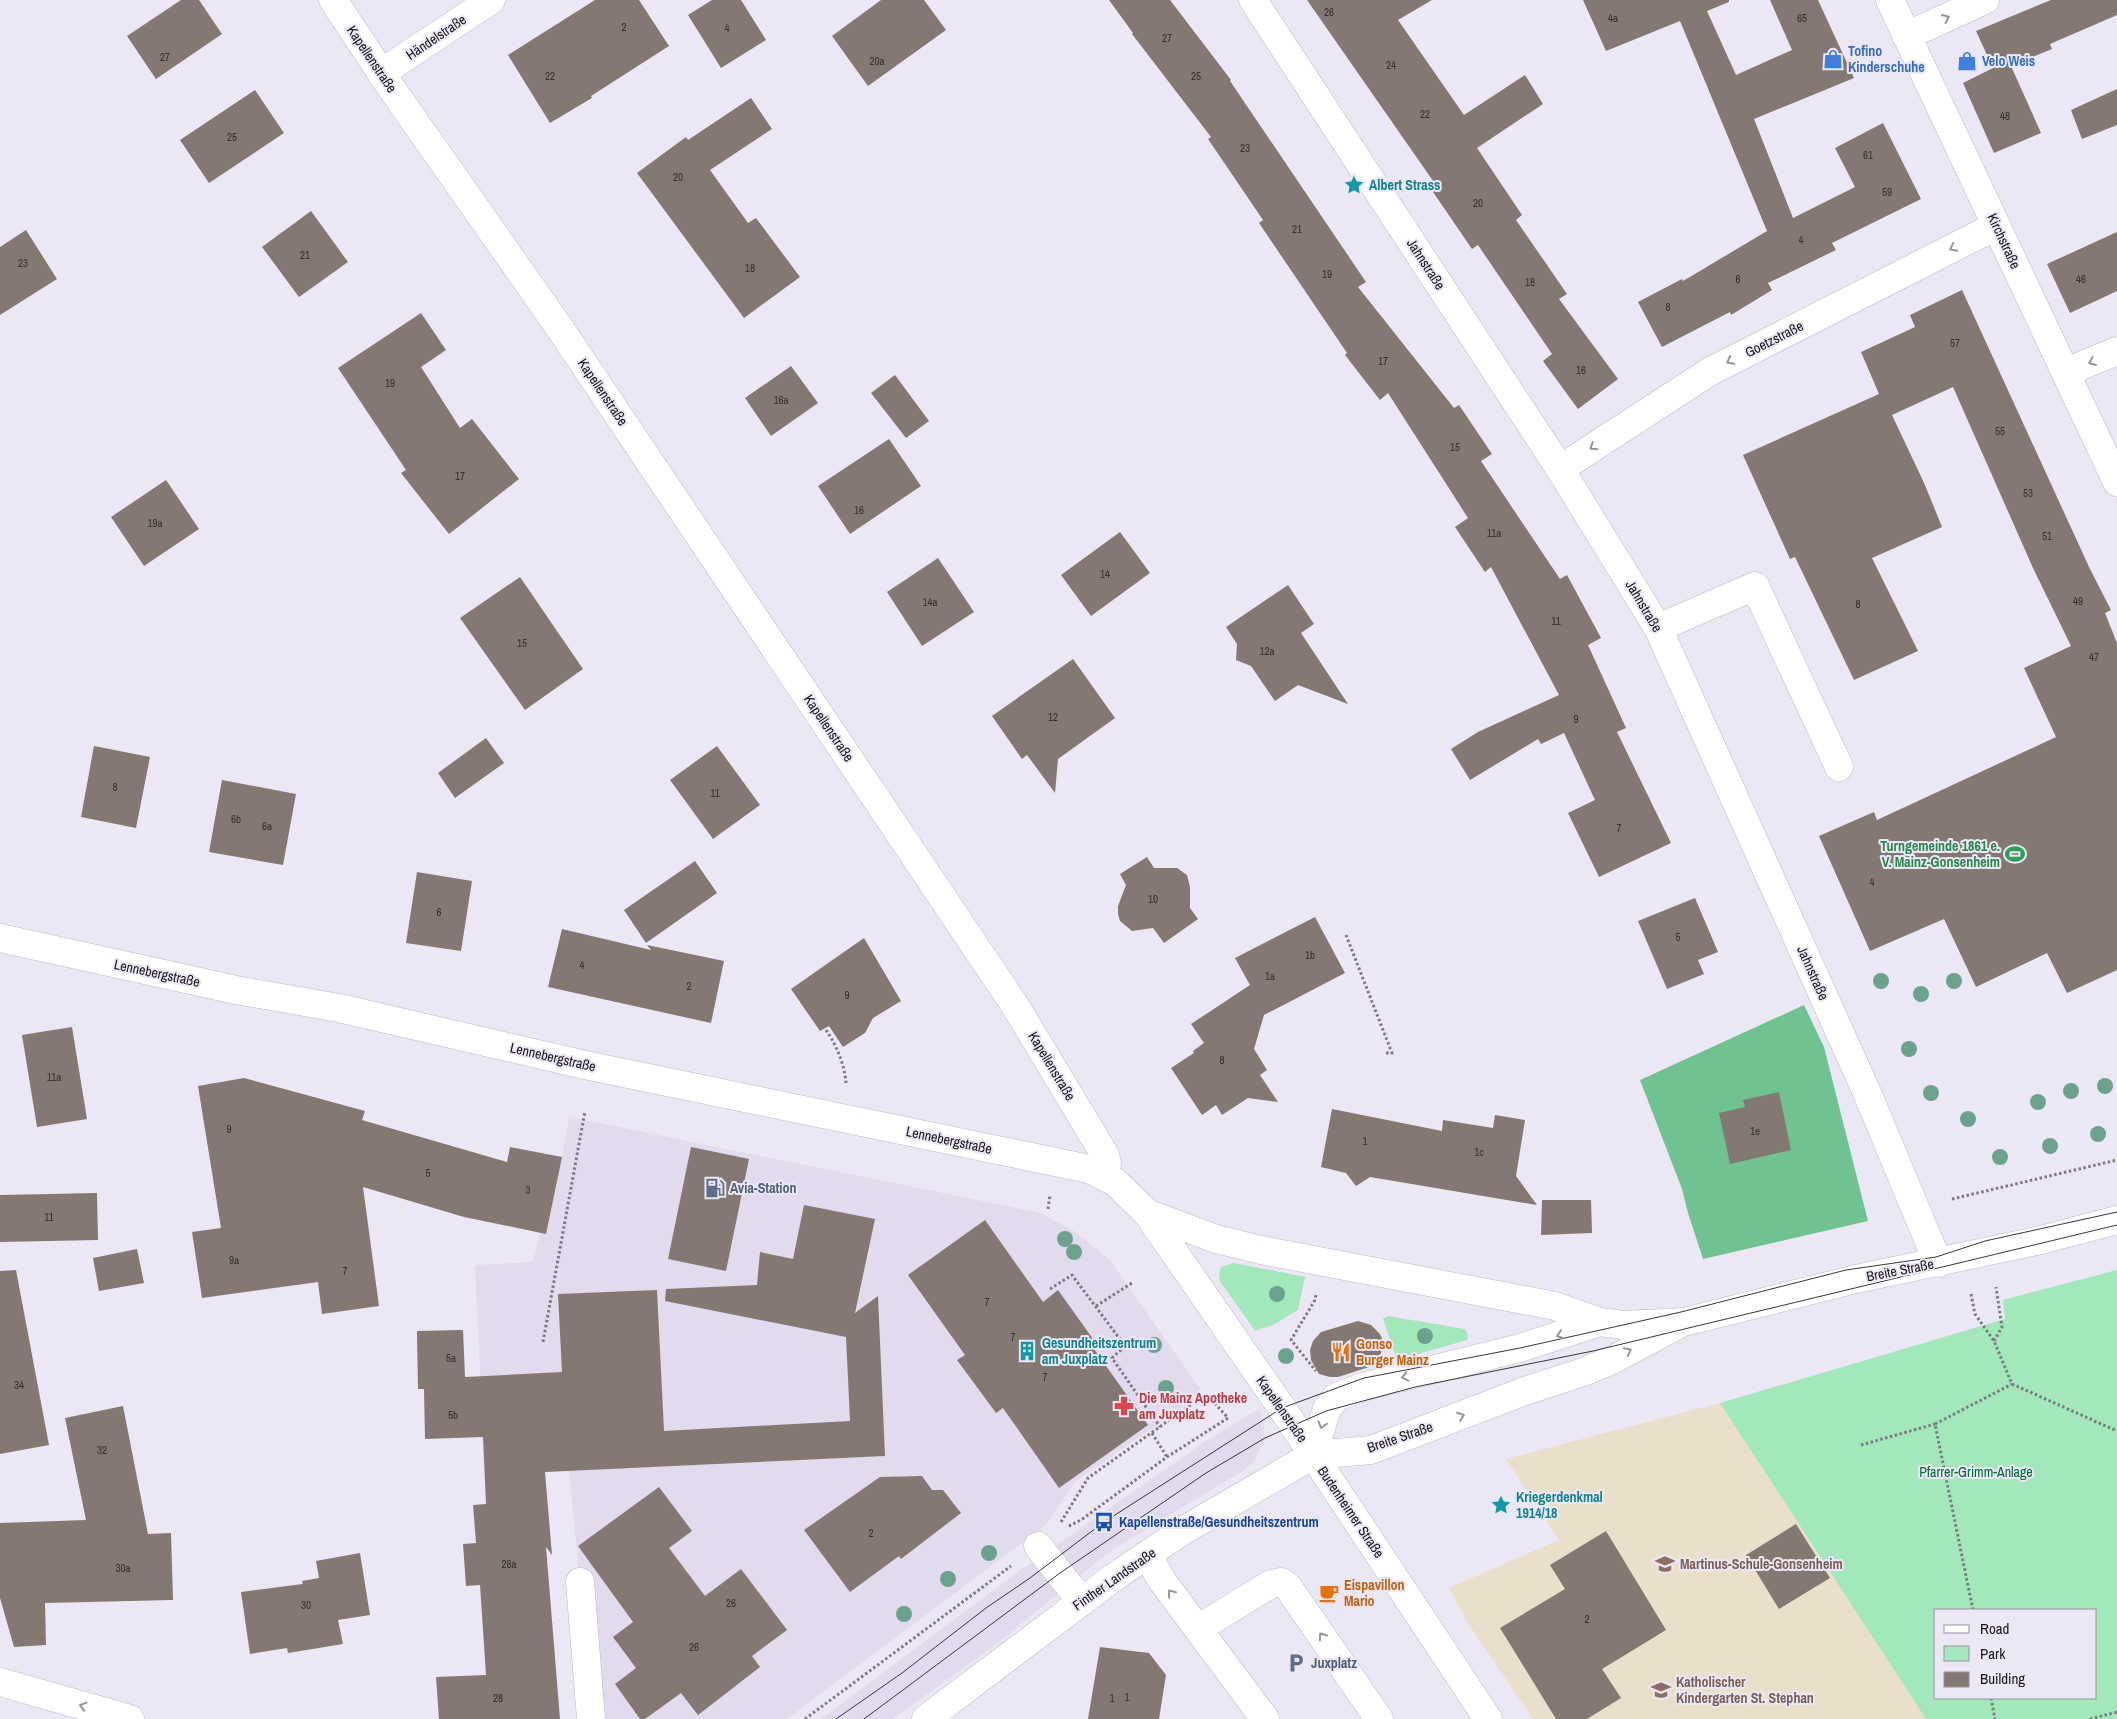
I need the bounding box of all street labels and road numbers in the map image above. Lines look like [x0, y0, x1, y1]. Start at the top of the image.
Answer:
street label: Händelstraße [402, 10, 470, 64]
street label: Kapellenstraße [343, 22, 401, 96]
street label: Kirchstraße [1983, 210, 2025, 272]
street label: Jahnstraße [1403, 235, 1449, 293]
street label: Goetzstraße [1742, 317, 1806, 361]
street label: Kapellenstraße [574, 355, 632, 429]
street label: Jahnstraße [1621, 577, 1667, 635]
street label: Kapellenstraße [800, 691, 858, 765]
street label: Jahnstraße [1793, 943, 1833, 1003]
street label: Lennebergstraße [112, 955, 202, 991]
street label: Kapellenstraße [1024, 1028, 1080, 1104]
street label: Lennebergstraße [508, 1038, 598, 1076]
street label: Lennebergstraße [904, 1122, 994, 1158]
street label: Breite Straße [1865, 1255, 1935, 1285]
street label: Kapellenstraße [1252, 1372, 1312, 1446]
street label: Breite Straße [1365, 1417, 1435, 1457]
street label: Budenheimer Straße [1314, 1463, 1388, 1561]
street label: Finther Landstraße [1069, 1544, 1159, 1614]

